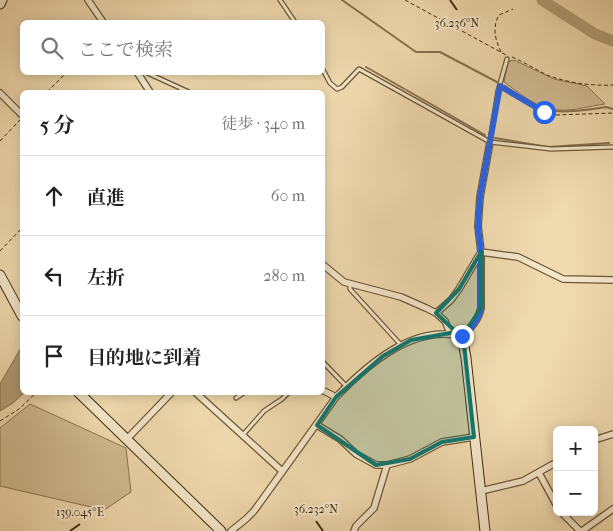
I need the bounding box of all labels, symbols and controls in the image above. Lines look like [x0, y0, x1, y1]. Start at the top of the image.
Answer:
text: 36.236°N [435, 16, 479, 30]
search box [20, 20, 325, 75]
icon: search [38, 34, 66, 62]
text: ここで検索 [78, 39, 173, 61]
route start [533, 101, 556, 124]
text: 5 分 [40, 113, 75, 137]
text: 徒歩 · 340 m [221, 114, 305, 133]
icon: ahead [40, 182, 68, 210]
text: 60 m [271, 186, 305, 205]
text: 直進 [87, 187, 125, 209]
icon: left [40, 262, 68, 290]
text: 280 m [263, 266, 305, 285]
text: 左折 [87, 267, 125, 289]
route end [451, 325, 474, 348]
icon: arrive [40, 342, 68, 370]
text: 目的地に到着 [87, 347, 201, 369]
map controls [553, 426, 598, 516]
button: + [553, 426, 598, 471]
button: − [553, 471, 598, 516]
text: 36.232°N [294, 502, 338, 516]
text: 139.045°E [56, 505, 104, 519]

